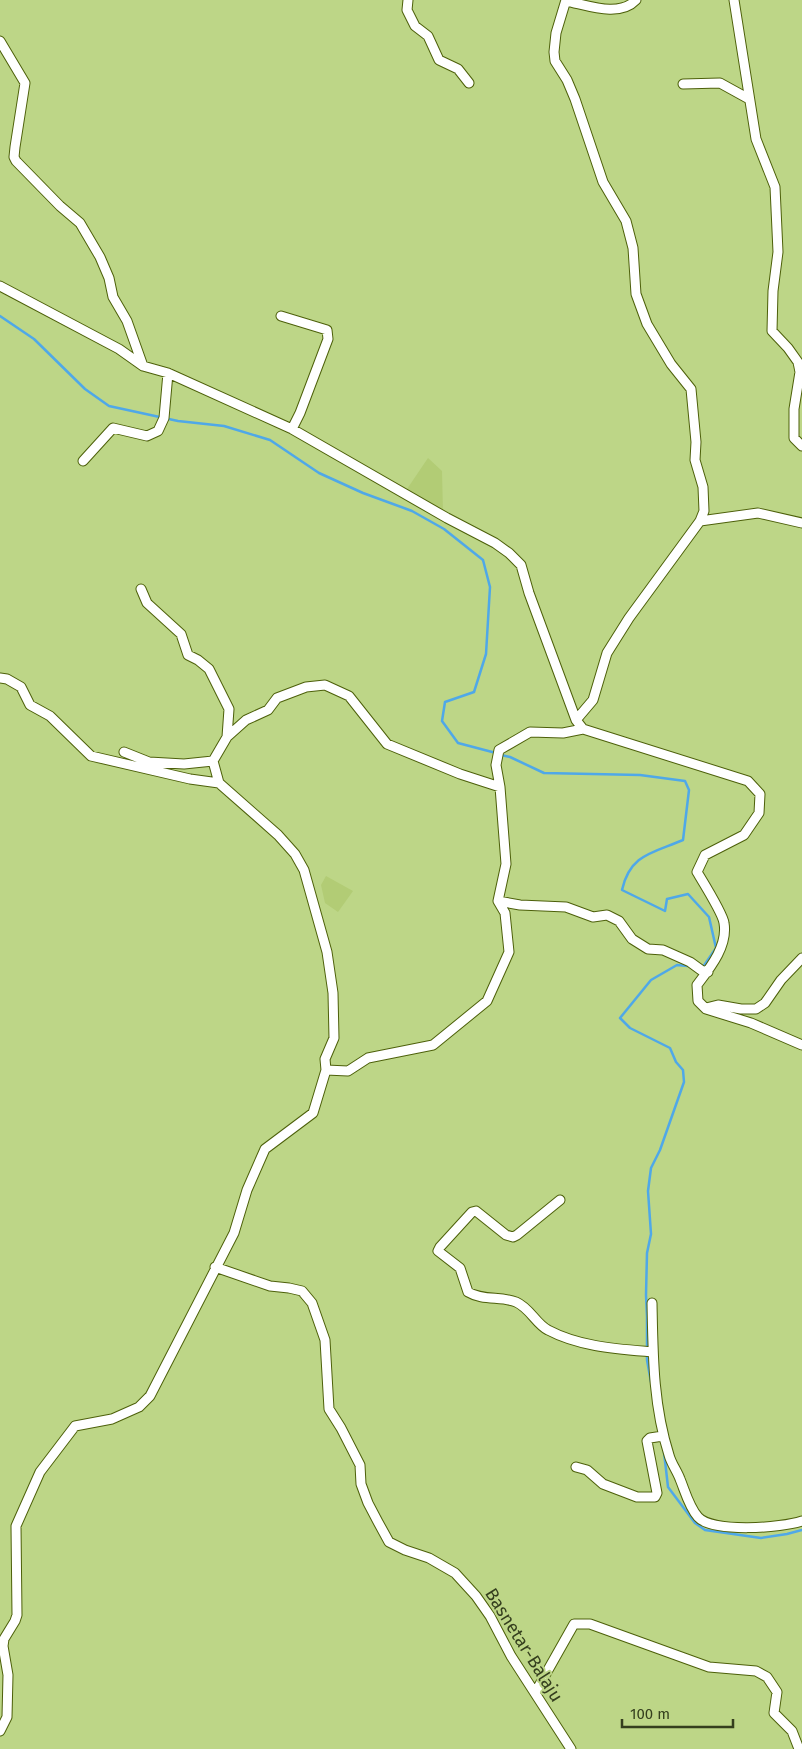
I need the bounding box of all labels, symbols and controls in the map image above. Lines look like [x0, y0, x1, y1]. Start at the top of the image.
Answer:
street label: Basnetar-Balaju [480, 1584, 568, 1706]
scale bar [622, 1696, 733, 1728]
text: 100 m [630, 1705, 670, 1723]

